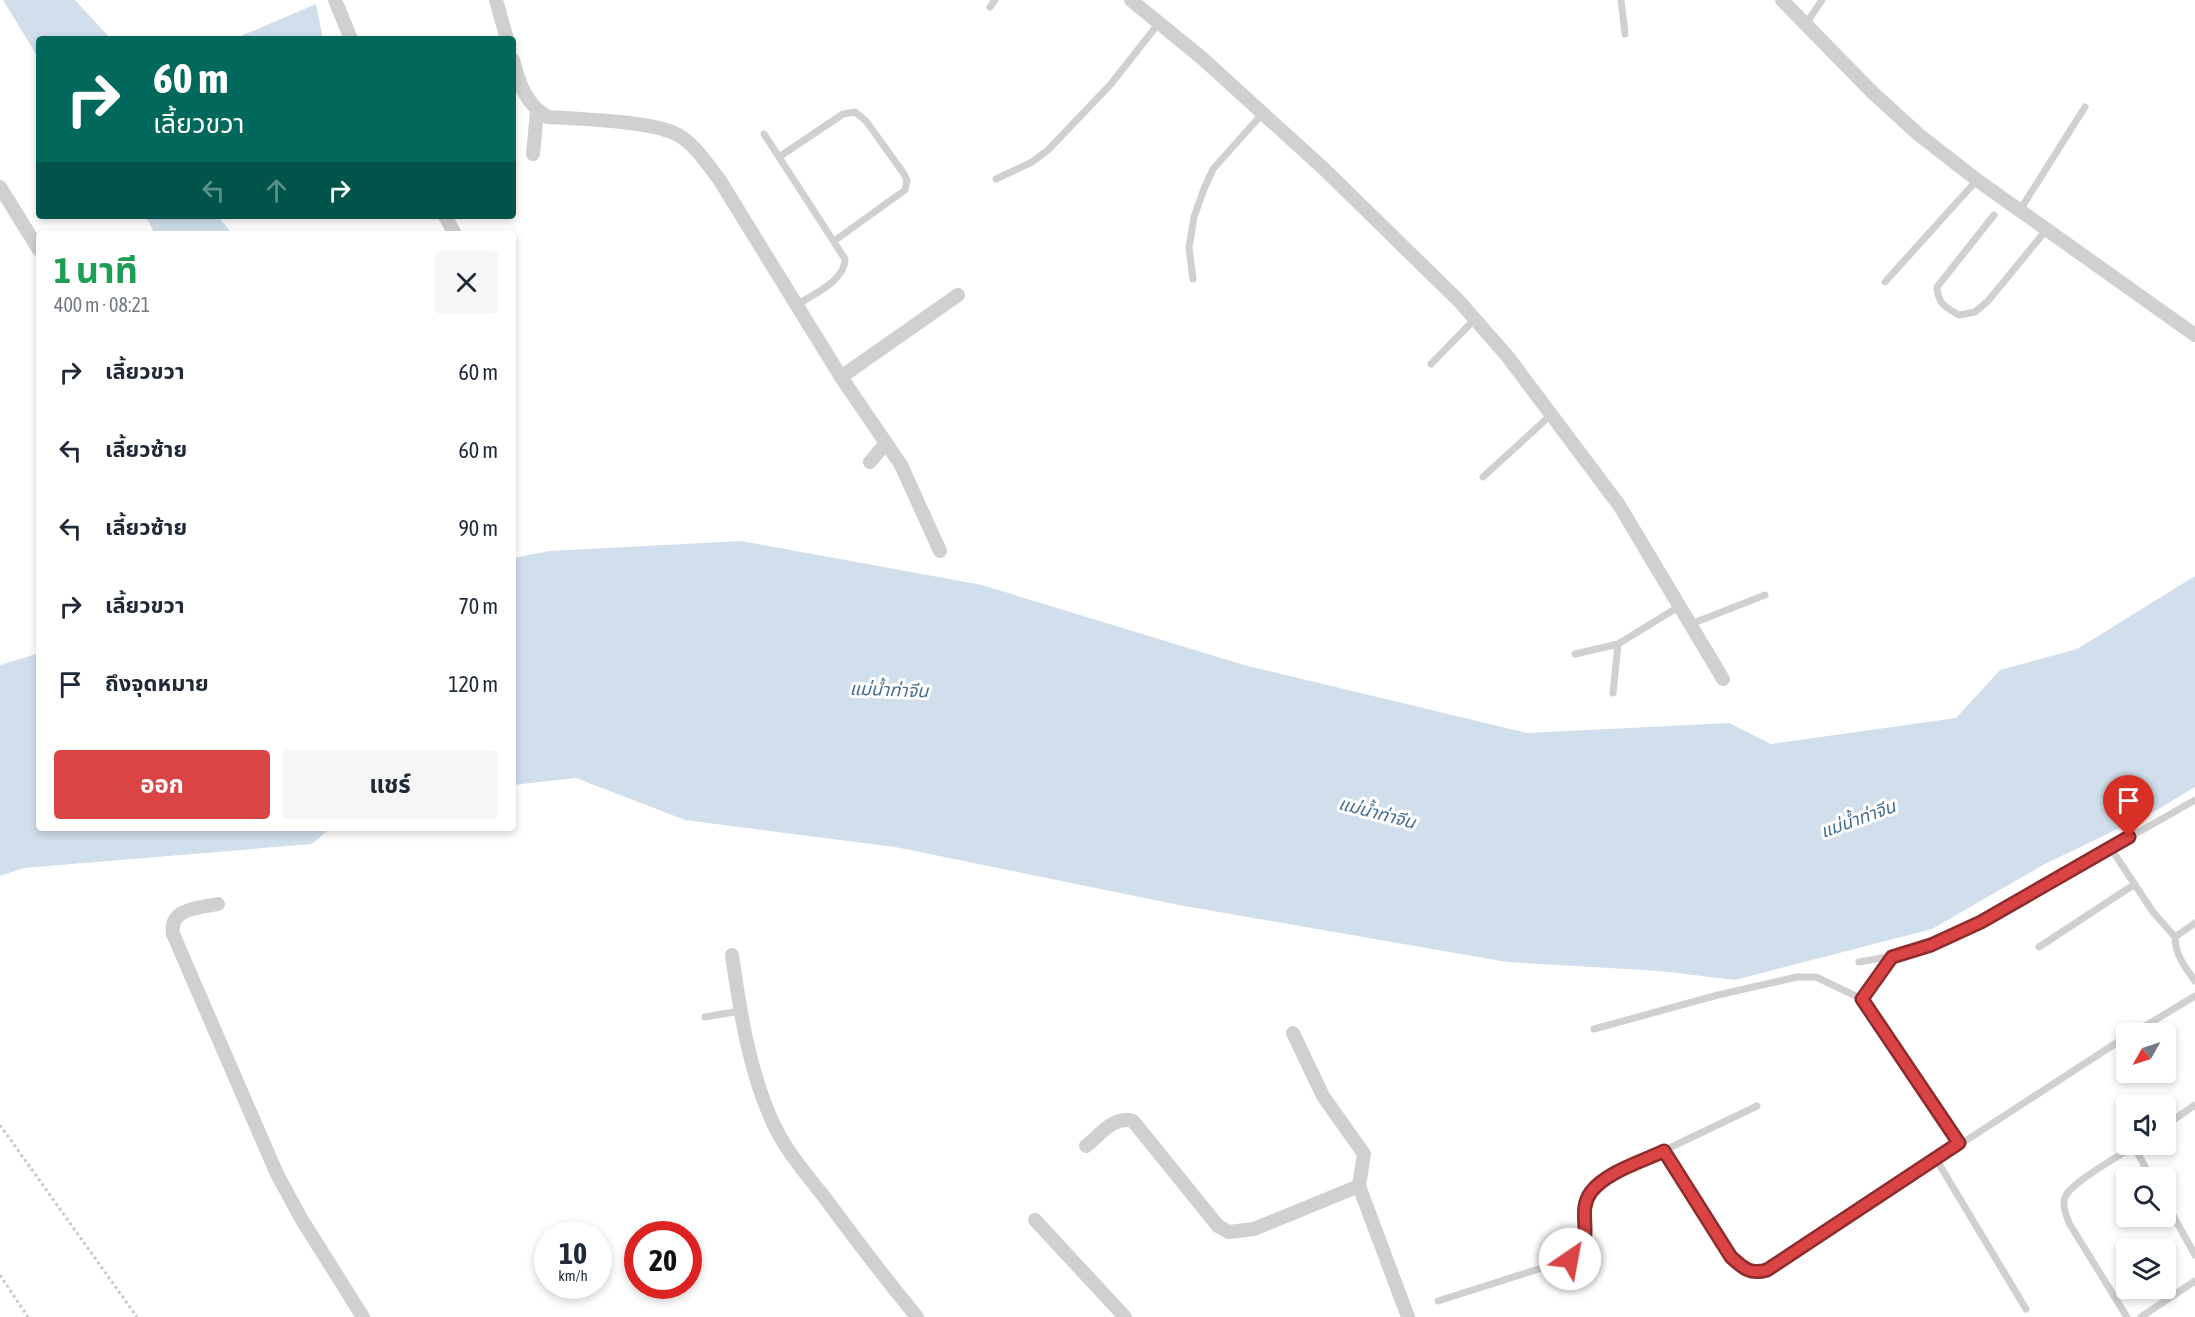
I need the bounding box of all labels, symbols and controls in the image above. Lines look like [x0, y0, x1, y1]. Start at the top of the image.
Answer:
text: 60 m [153, 54, 228, 102]
icon: right [54, 60, 132, 138]
text: เลี้ยวขวา [153, 108, 244, 139]
icon: left [197, 174, 230, 207]
icon: ahead [260, 174, 293, 207]
icon: right [323, 174, 356, 207]
text: 1 นาที [54, 249, 138, 291]
button: close [435, 251, 498, 314]
text: 400 m · 08:21 [54, 293, 150, 316]
icon: right [54, 356, 87, 389]
text: เลี้ยวขวา [105, 358, 185, 384]
text: 60 m [458, 359, 498, 385]
icon: left [54, 434, 87, 467]
text: เลี้ยวซ้าย [105, 436, 187, 462]
text: 60 m [458, 437, 498, 463]
icon: left [54, 512, 87, 545]
text: เลี้ยวซ้าย [105, 514, 187, 540]
text: 90 m [458, 515, 498, 541]
icon: right [54, 590, 87, 623]
text: เลี้ยวขวา [105, 592, 185, 618]
text: 70 m [458, 593, 498, 619]
icon: arrive [54, 668, 87, 701]
text: ถึงจุดหมาย [105, 670, 209, 696]
text: 120 m [448, 671, 498, 697]
water label: แม่น้ำท่าจีน [849, 676, 930, 701]
button: ออก [54, 750, 270, 819]
button: แชร์ [282, 750, 498, 819]
pin [2103, 775, 2154, 837]
icon: arrive [2112, 784, 2145, 817]
water label: แม่น้ำท่าจีน [1336, 790, 1419, 833]
water label: แม่น้ำท่าจีน [1817, 793, 1899, 842]
north arrow [2116, 1023, 2176, 1083]
map controls [2116, 1023, 2176, 1299]
button: sound [2116, 1095, 2176, 1155]
button: search [2116, 1167, 2176, 1227]
speed limit sign: 20 [624, 1221, 702, 1299]
position arrow [1538, 1227, 1602, 1291]
text: 10 [559, 1236, 587, 1270]
button: layers [2116, 1239, 2176, 1299]
text: km/h [558, 1267, 588, 1284]

